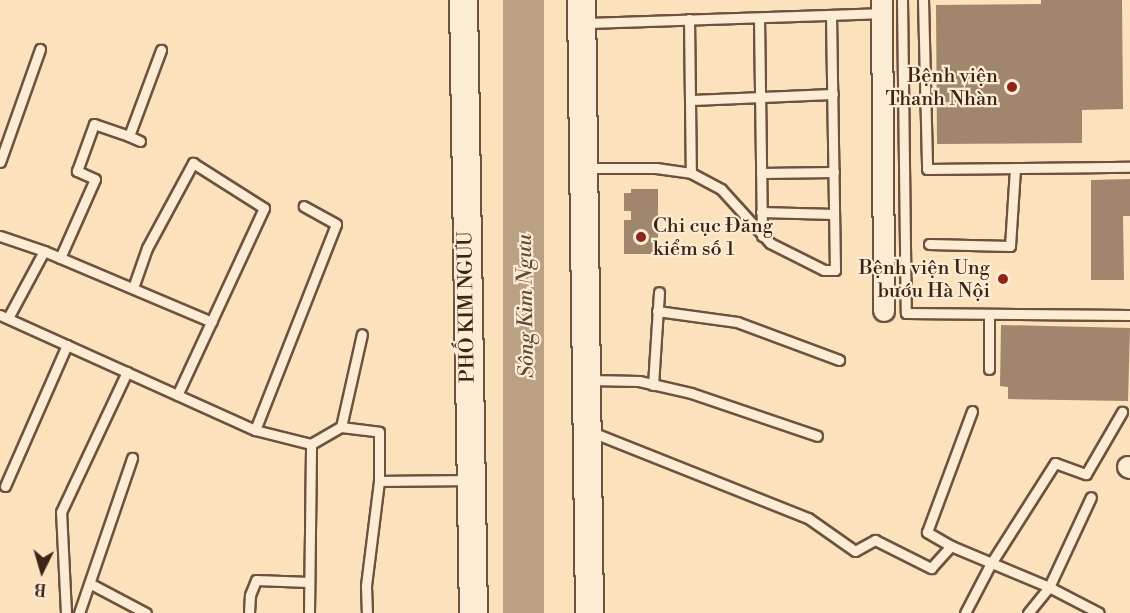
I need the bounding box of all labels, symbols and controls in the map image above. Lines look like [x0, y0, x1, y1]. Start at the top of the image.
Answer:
place label: Bệnh viện Thanh Nhàn [885, 64, 998, 111]
marker: Bệnh viện Thanh Nhàn [1003, 78, 1021, 96]
place label: Chi cục Đăng kiểm số 1 [653, 214, 773, 261]
marker: Chi cục Đăng kiểm số 1 [634, 230, 648, 244]
street label: PHỐ KIM NGƯU [454, 231, 480, 383]
water label: Sông Kim Ngưu [512, 234, 540, 378]
place label: Bệnh viện Ung bướu Hà Nội [859, 256, 990, 303]
marker: Bệnh viện Ung bướu Hà Nội [994, 270, 1012, 288]
north arrow [12, 541, 72, 601]
text: B [34, 578, 47, 599]

